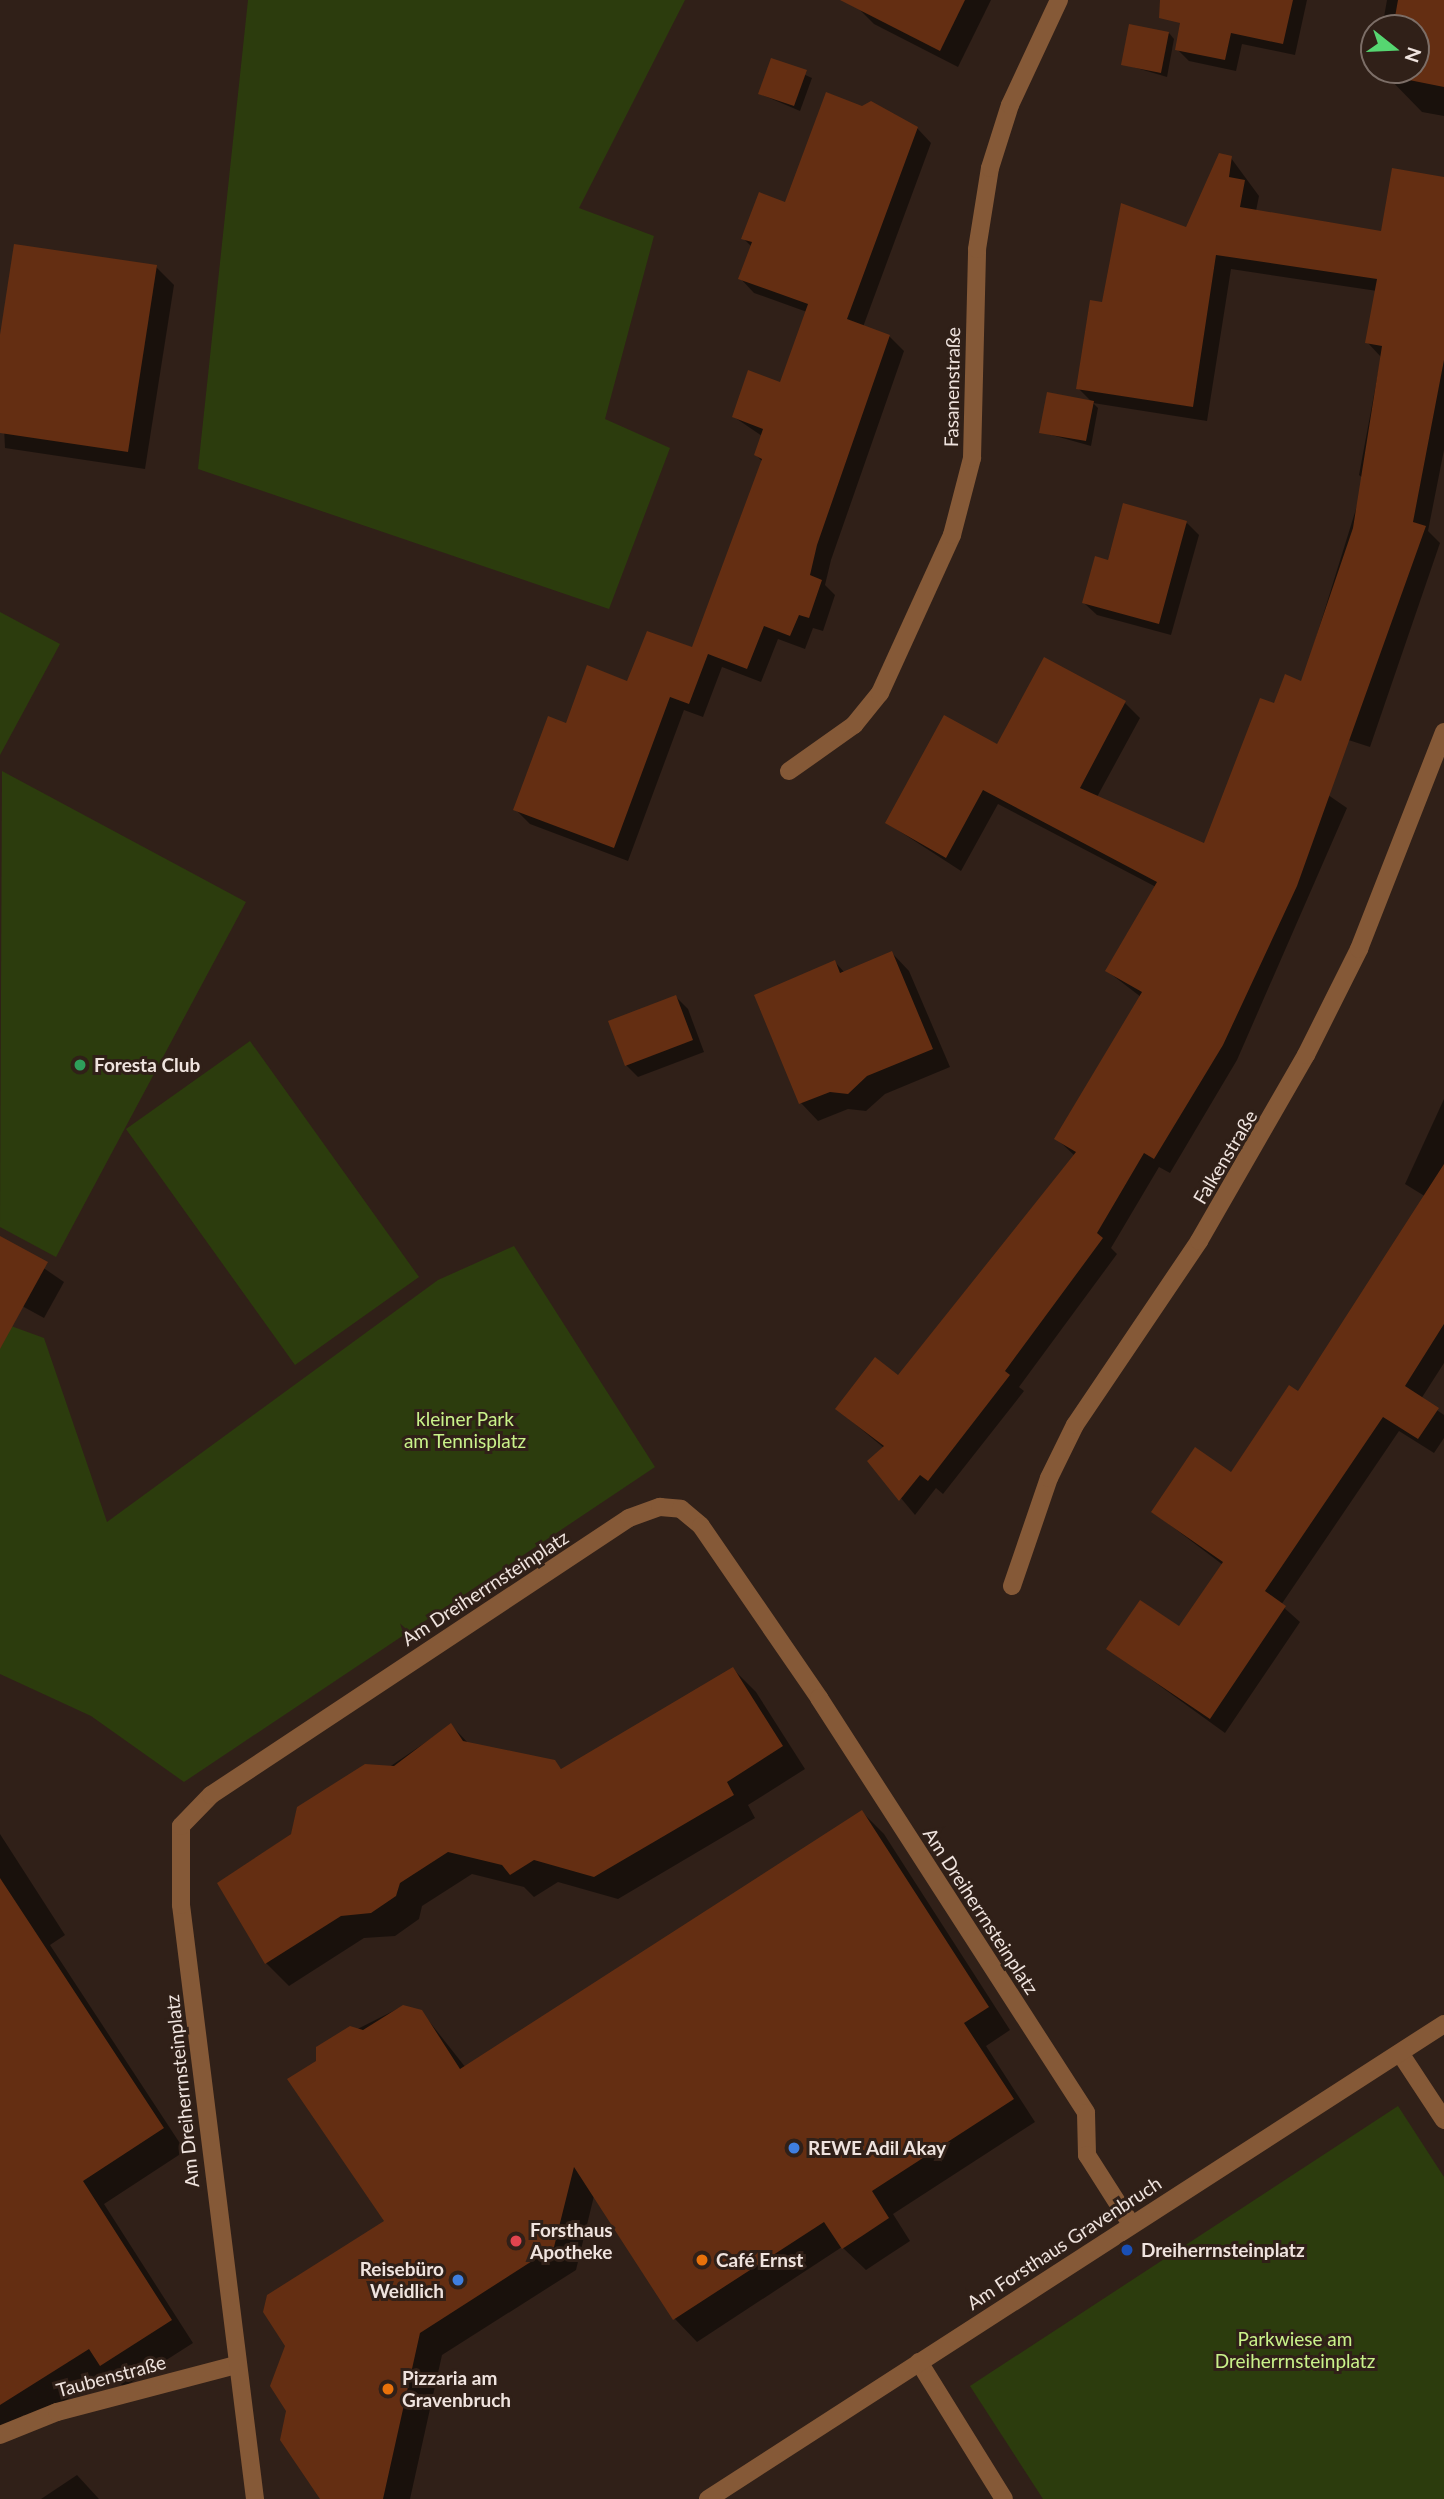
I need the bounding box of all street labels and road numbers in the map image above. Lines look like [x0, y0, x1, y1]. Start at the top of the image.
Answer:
street label: Fasanenstraße [940, 327, 964, 447]
street label: Falkenstraße [1188, 1106, 1262, 1208]
street label: Am Dreiherrnsteinplatz [398, 1526, 572, 1650]
street label: Am Dreiherrnsteinplatz [919, 1824, 1043, 1998]
street label: Am Dreiherrnsteinplatz [161, 1993, 203, 2189]
street label: Am Forsthaus Gravenbruch [962, 2172, 1166, 2314]
street label: Taubenstraße [54, 2350, 168, 2402]

